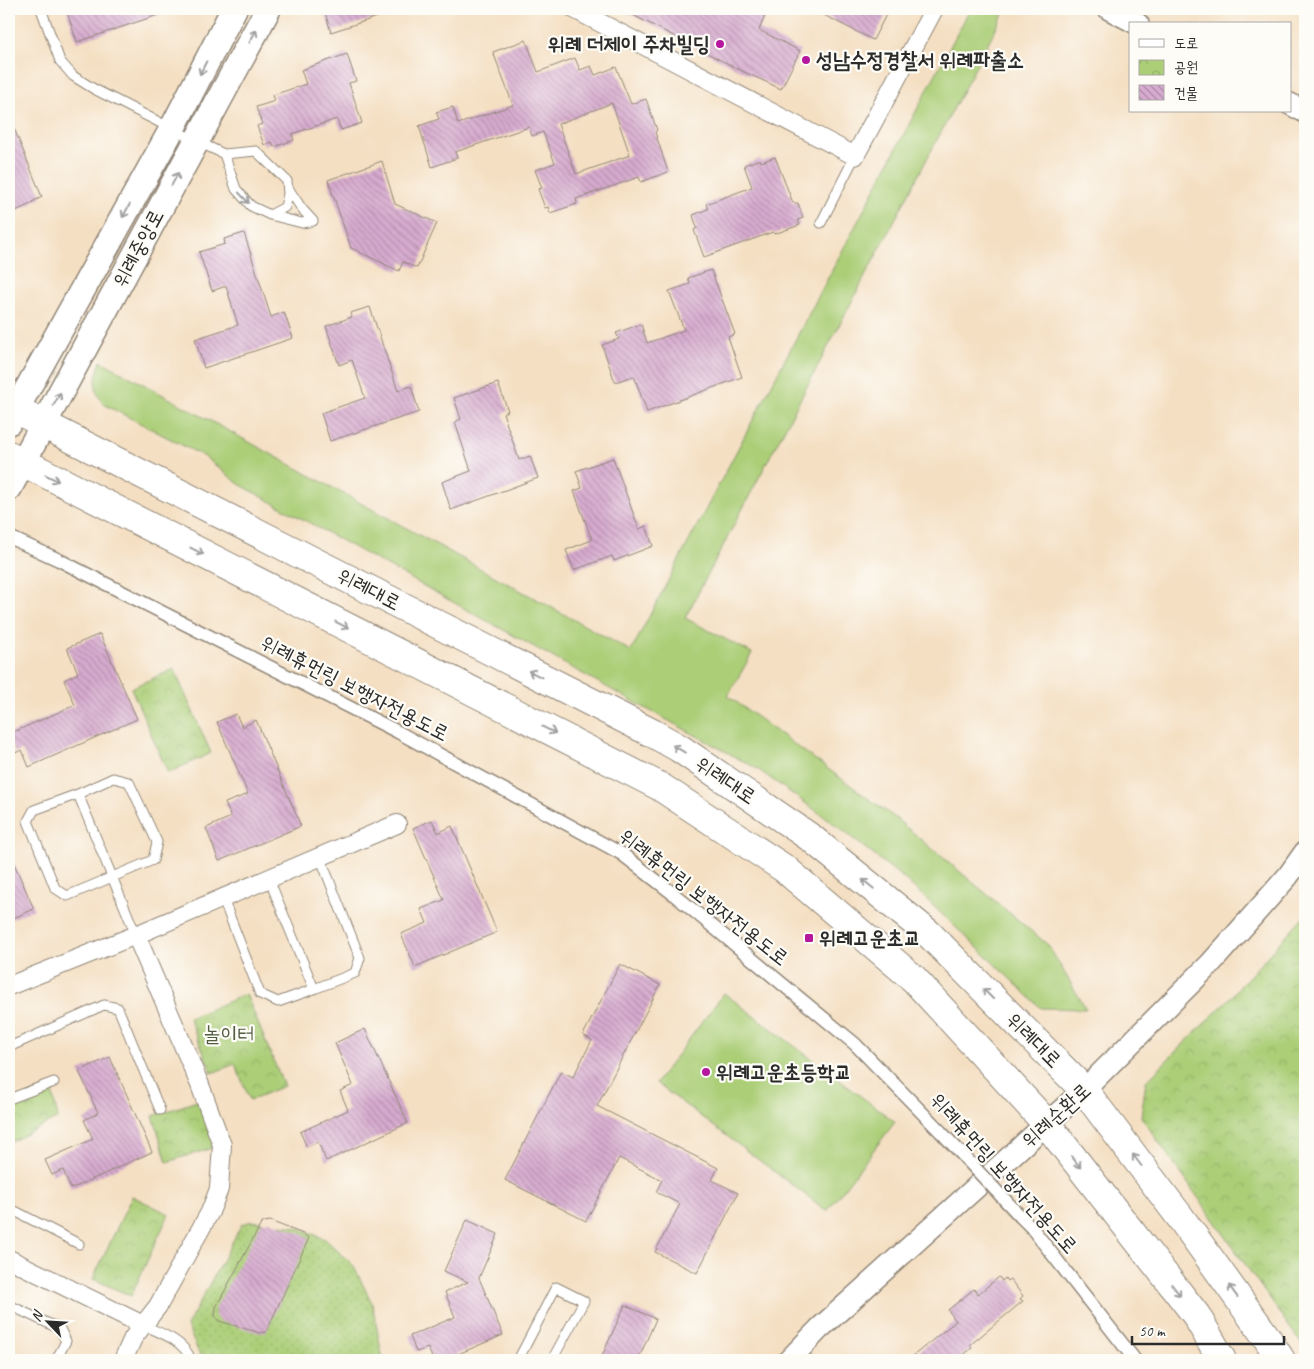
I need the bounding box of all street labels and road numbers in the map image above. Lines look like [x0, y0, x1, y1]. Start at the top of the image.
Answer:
street label: 위례중앙로 [107, 205, 169, 291]
street label: 위례대로 [333, 562, 405, 616]
street label: 위례휴먼링 보행자전용도로 [256, 629, 454, 747]
street label: 위례대로 [691, 750, 761, 810]
street label: 위례휴먼링 보행자전용도로 [614, 823, 794, 971]
street label: 위례대로 [1001, 1007, 1067, 1073]
street label: 위례순환로 [1016, 1077, 1096, 1153]
street label: 위례휴먼링 보행자전용도로 [925, 1087, 1083, 1259]

